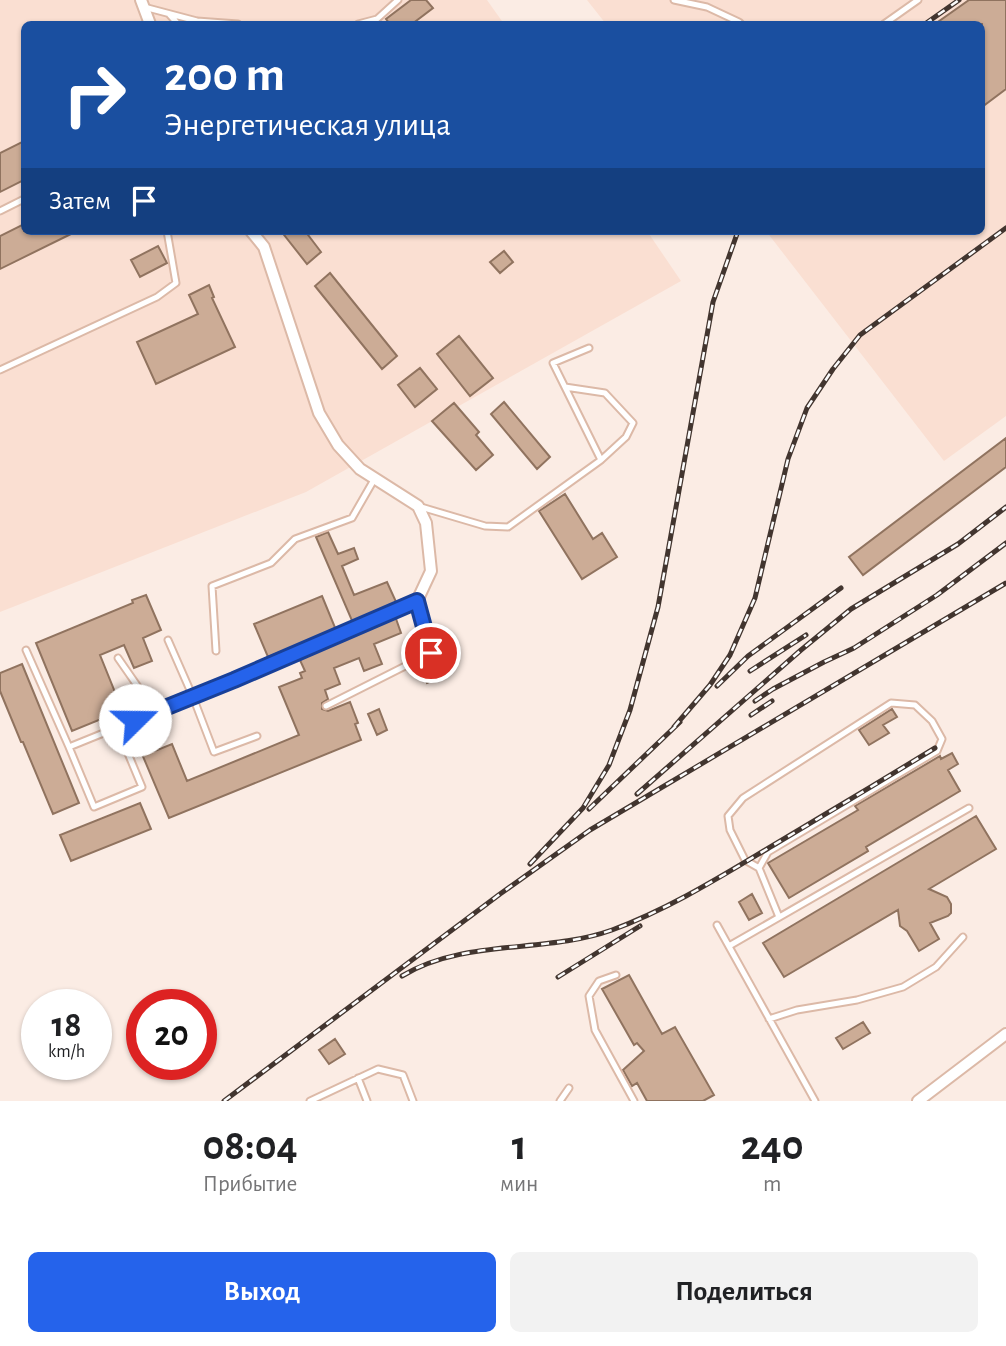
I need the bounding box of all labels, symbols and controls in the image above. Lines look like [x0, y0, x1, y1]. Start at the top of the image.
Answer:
icon: right [49, 49, 140, 140]
text: 200 m [164, 51, 285, 100]
text: Энергетическая улица [164, 109, 451, 141]
icon: arrive [125, 182, 163, 220]
text: Затем [49, 188, 111, 214]
pin [401, 623, 461, 683]
icon: arrive [412, 634, 450, 672]
position arrow [98, 683, 172, 757]
speed limit sign: 20 [126, 989, 217, 1080]
text: 18 [52, 1008, 81, 1043]
text: km/h [48, 1043, 85, 1061]
text: 08:04 [202, 1125, 298, 1167]
text: 1 [512, 1125, 527, 1167]
text: 240 [741, 1125, 804, 1167]
text: Прибытие [203, 1173, 297, 1196]
text: мин [500, 1173, 538, 1196]
text: m [763, 1173, 781, 1196]
button: Выход [28, 1252, 496, 1332]
button: Поделиться [510, 1252, 978, 1332]

